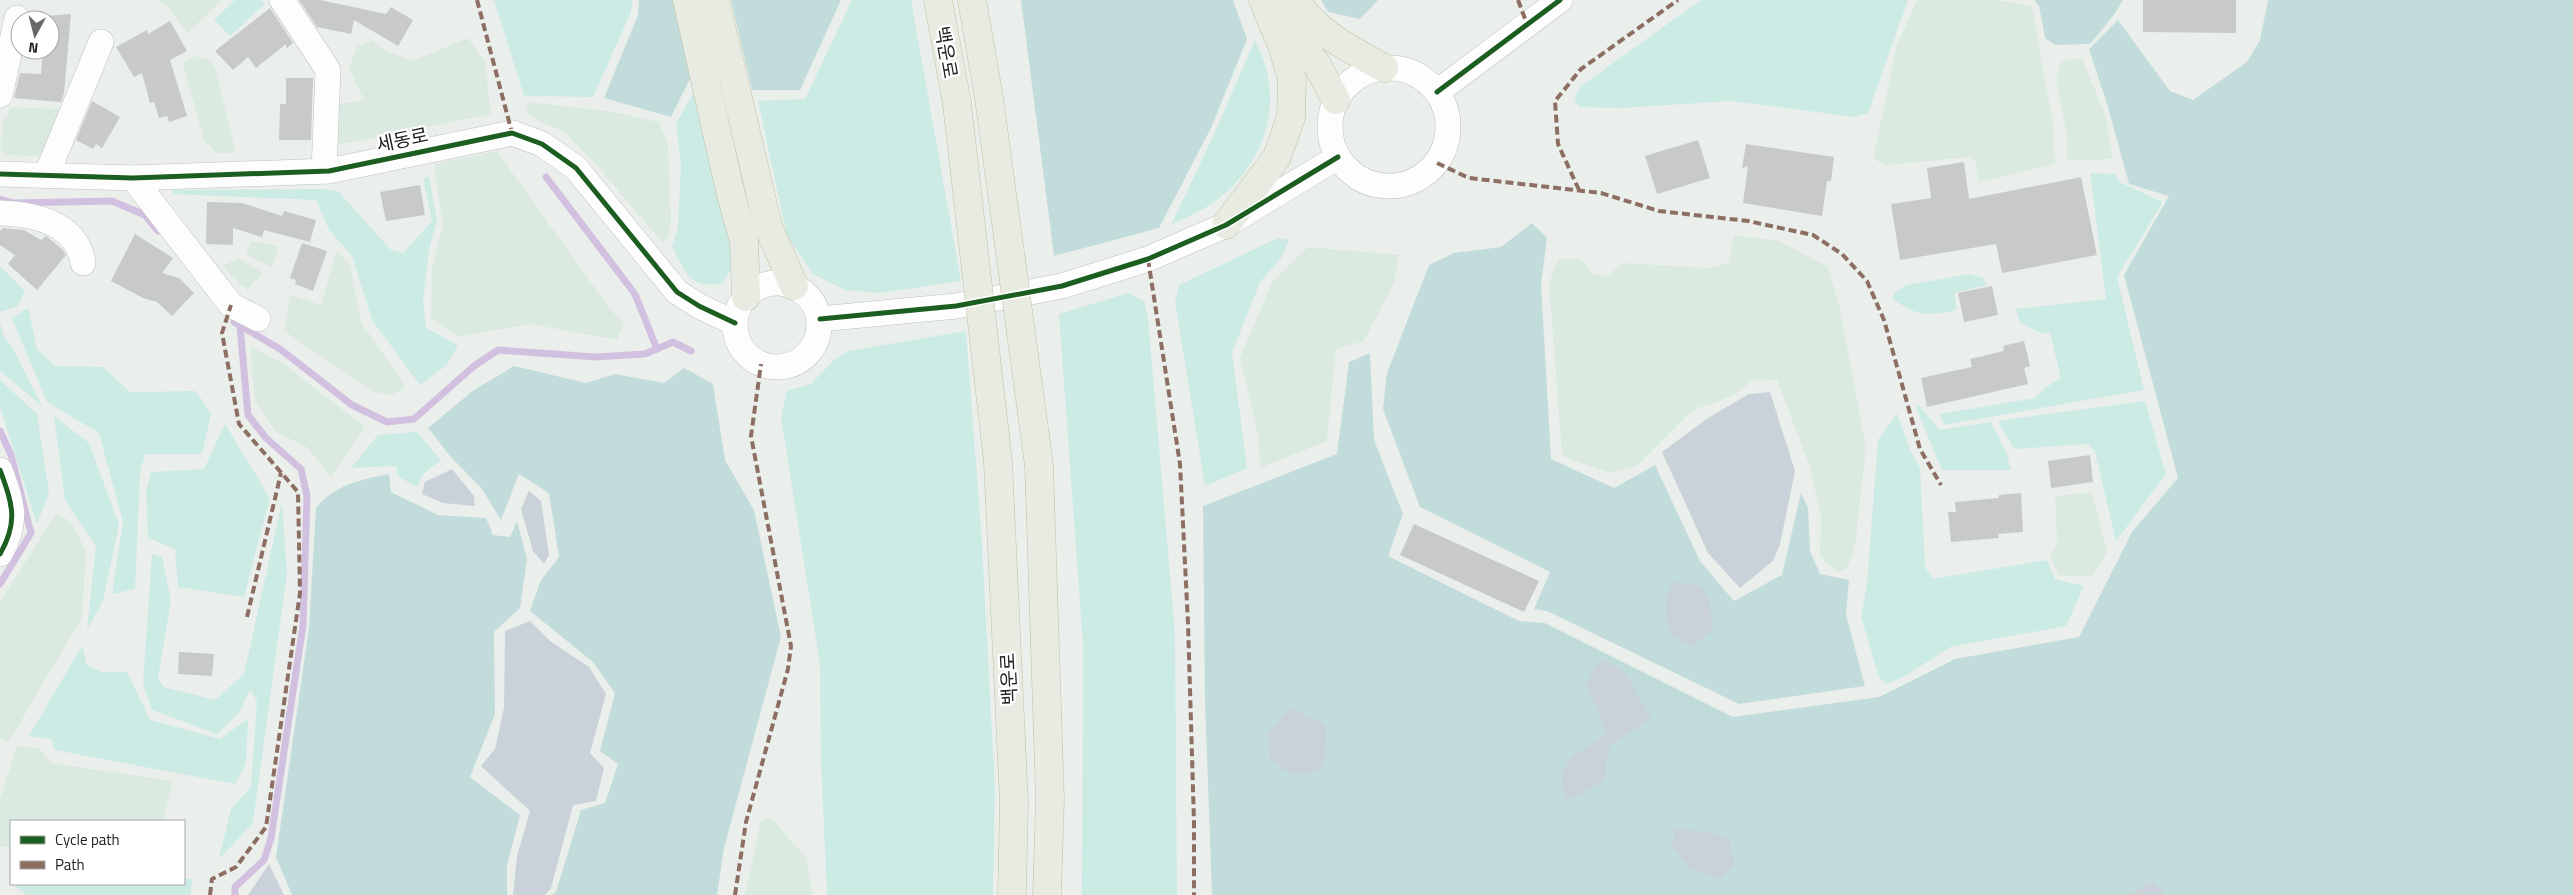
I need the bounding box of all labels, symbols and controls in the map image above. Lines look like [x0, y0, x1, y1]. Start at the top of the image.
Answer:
north arrow [10, 10, 60, 60]
street label: 백운로 [928, 24, 966, 80]
text: N [27, 37, 39, 59]
street label: 세동로 [373, 119, 431, 159]
street label: 백운로 [992, 652, 1024, 706]
legend [10, 820, 185, 885]
text: Cycle path [55, 828, 120, 851]
text: Path [55, 853, 85, 876]

